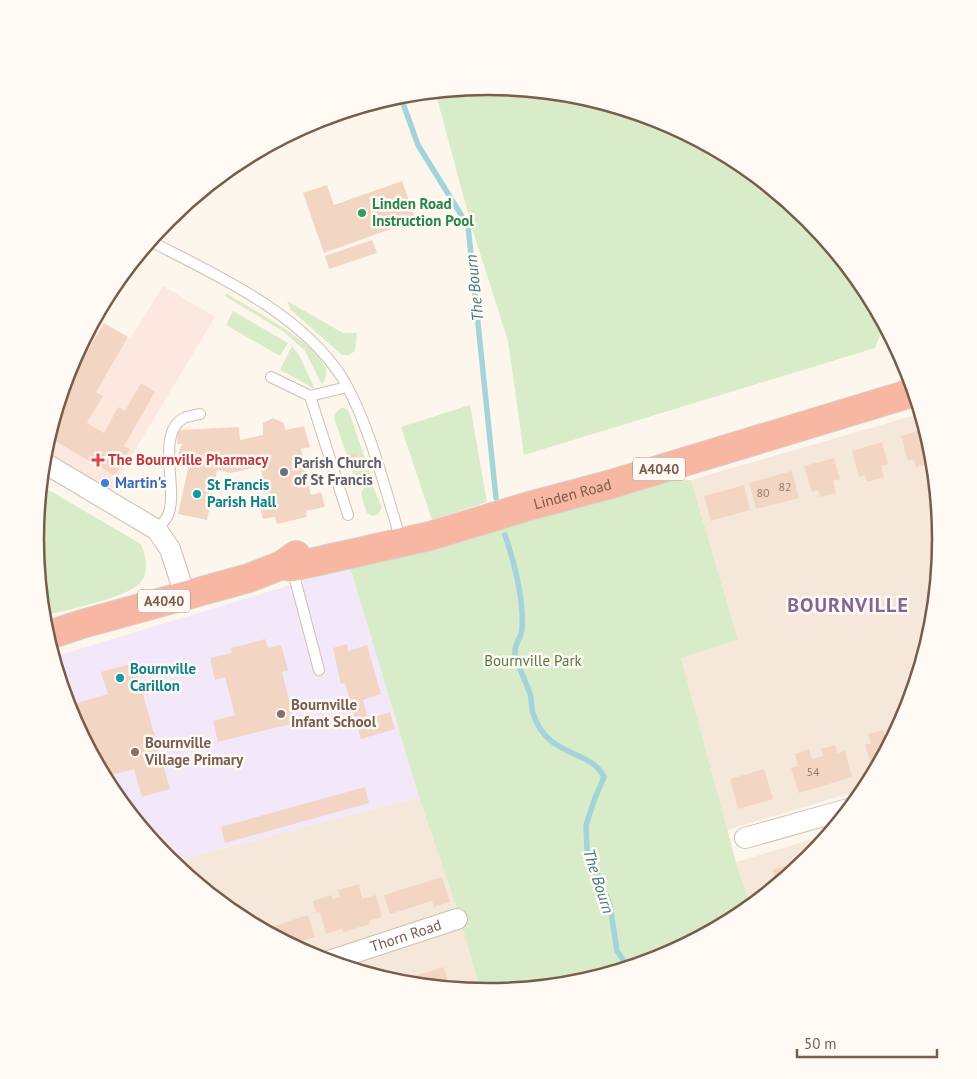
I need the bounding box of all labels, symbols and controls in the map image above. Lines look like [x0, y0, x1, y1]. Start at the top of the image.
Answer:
place label: Linden Road Instruction Pool [372, 194, 474, 230]
marker: Linden Road Instruction Pool [356, 207, 368, 219]
water label: The Bourn [461, 254, 487, 322]
place label: The Bournville Pharmacy [108, 450, 269, 469]
place label: Parish Church of St Francis [294, 453, 382, 489]
marker: The Bournville Pharmacy [92, 454, 104, 466]
road number: A4040 [633, 458, 685, 480]
marker: Parish Church of St Francis [278, 466, 290, 478]
place label: Martin's [115, 473, 167, 492]
place label: St Francis Parish Hall [207, 475, 277, 511]
street label: Linden Road [531, 475, 613, 513]
marker: Martin's [99, 477, 111, 489]
house number: 82 [778, 479, 792, 494]
house number: 80 [756, 485, 770, 500]
marker: St Francis Parish Hall [191, 488, 203, 500]
road number: A4040 [138, 590, 190, 612]
district label: BOURNVILLE [787, 592, 909, 618]
park label: Bournville Park [484, 651, 583, 670]
place label: Bournville Carillon [130, 659, 196, 695]
marker: Bournville Carillon [114, 672, 126, 684]
place label: Bournville Infant School [291, 695, 377, 731]
marker: Bournville Infant School [275, 708, 287, 720]
place label: Bournville Village Primary [144, 733, 244, 769]
marker: Bournville Village Primary [129, 746, 141, 758]
house number: 54 [806, 764, 820, 779]
water label: The Bourn [579, 846, 619, 916]
street label: Thorn Road [368, 915, 444, 956]
scale bar [797, 1026, 937, 1058]
text: 50 m [804, 1034, 837, 1053]

